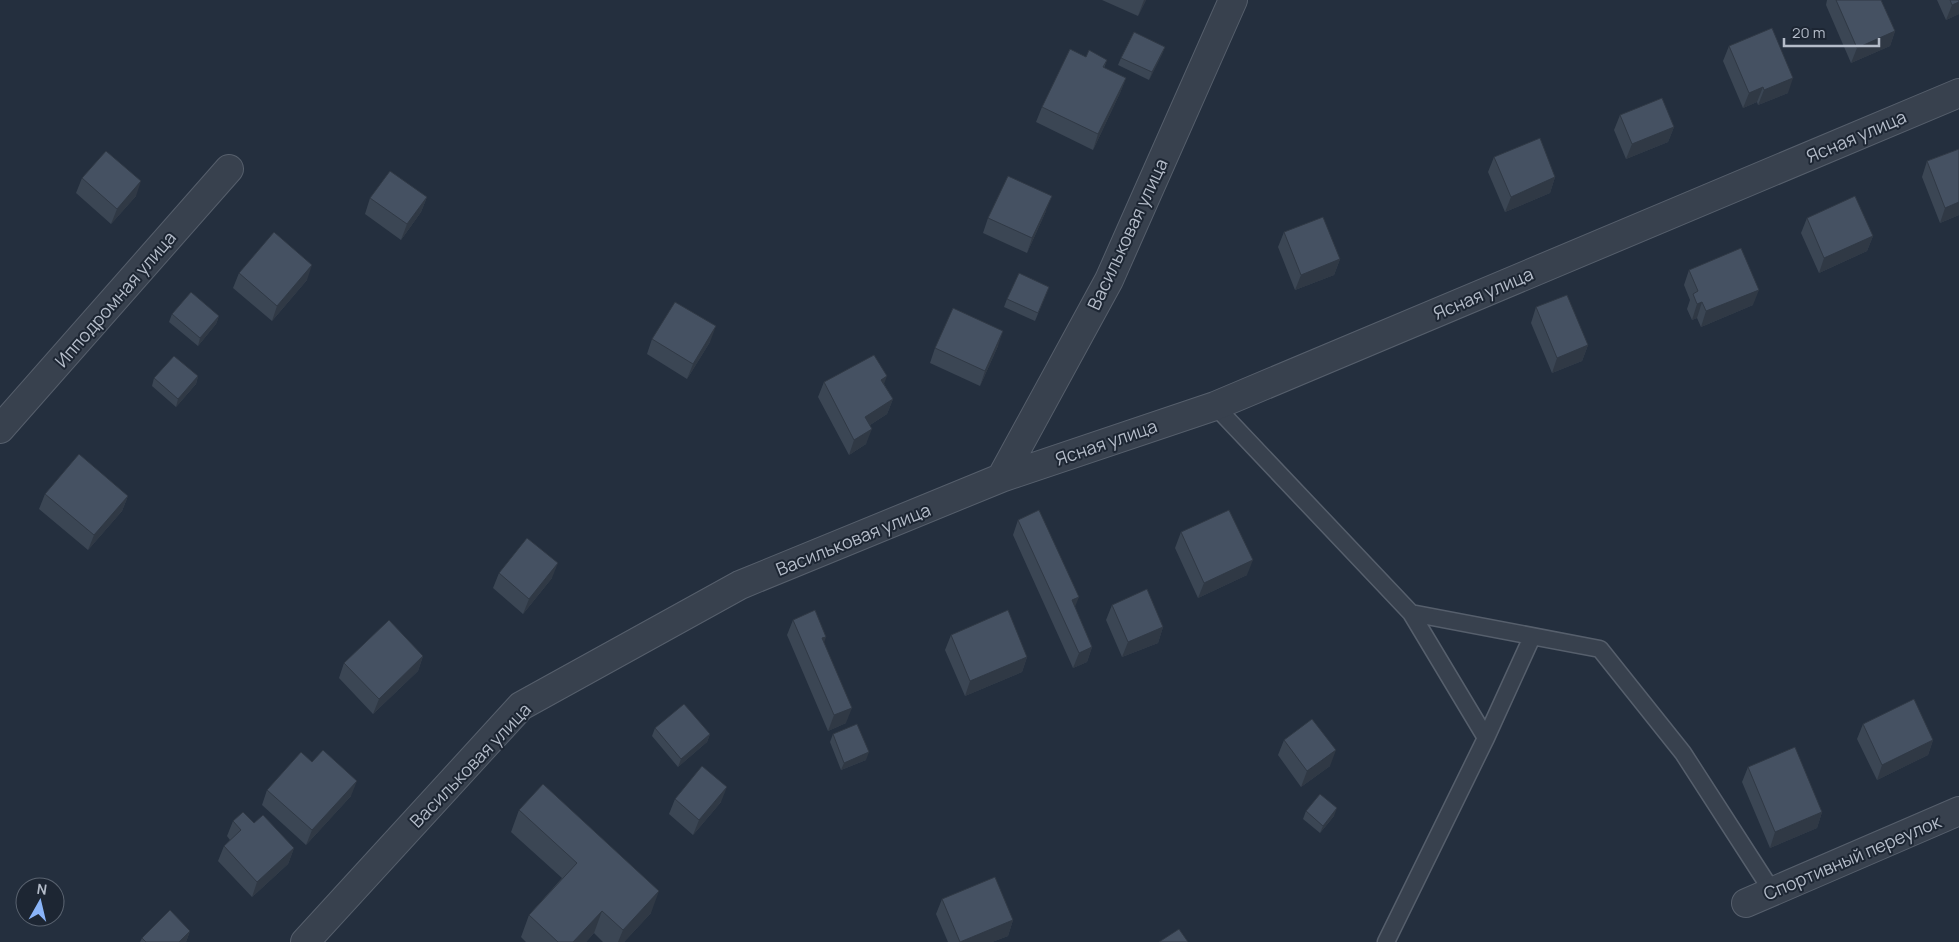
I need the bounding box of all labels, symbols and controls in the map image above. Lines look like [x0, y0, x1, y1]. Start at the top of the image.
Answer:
scale bar [1784, 15, 1879, 47]
text: 20 m [1792, 22, 1825, 43]
street label: Ясная улица [1802, 104, 1910, 168]
street label: Васильковая улица [1081, 154, 1173, 314]
street label: Ипподромная улица [49, 226, 181, 372]
street label: Ясная улица [1429, 261, 1537, 325]
street label: Ясная улица [1052, 413, 1160, 471]
street label: Васильковая улица [772, 497, 934, 581]
street label: Васильковая улица [404, 697, 536, 833]
street label: Спортивный переулок [1759, 808, 1945, 905]
north arrow [15, 877, 65, 927]
text: N [36, 879, 48, 899]

